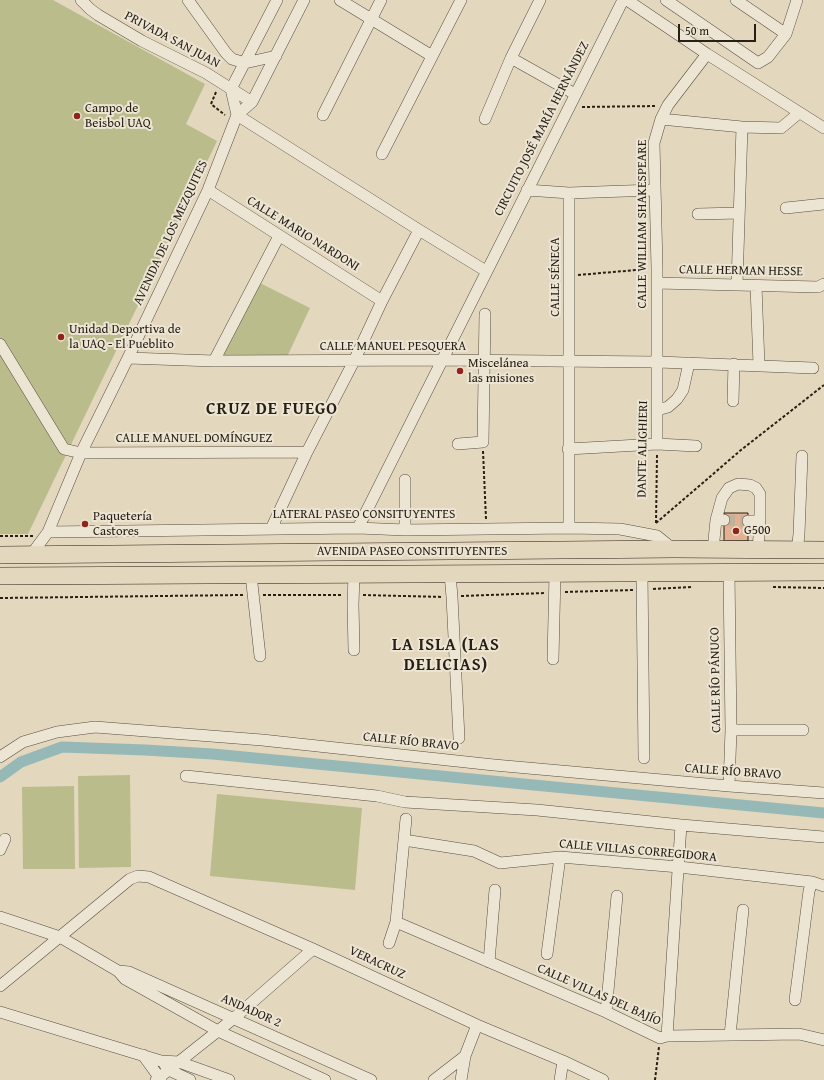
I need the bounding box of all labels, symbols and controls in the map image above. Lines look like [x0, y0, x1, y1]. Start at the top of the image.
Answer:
street label: PRIVADA SAN JUAN [122, 8, 222, 72]
scale bar [680, 16, 758, 42]
text: 50 m [685, 22, 709, 39]
street label: CIRCUITO JOSÉ MARÍA HERNÁNDEZ [491, 39, 593, 219]
place label: Campo de Beisbol UAQ [85, 101, 151, 132]
marker: Campo de Beisbol UAQ [72, 111, 82, 121]
street label: CALLE WILLIAM SHAKESPEARE [635, 140, 651, 308]
street label: AVENIDA DE LOS MEZQUITES [130, 158, 212, 308]
street label: CALLE MARIO NARDONI [244, 193, 362, 275]
street label: CALLE SÉNECA [548, 237, 564, 317]
street label: CALLE HERMAN HESSE [679, 262, 803, 280]
place label: Unidad Deportiva de la UAQ - El Pueblito [69, 322, 181, 353]
marker: Unidad Deportiva de la UAQ - El Pueblito [56, 332, 66, 342]
street label: CALLE MANUEL PESQUERA [320, 339, 466, 355]
place label: Miscelánea las misiones [468, 356, 534, 387]
marker: Miscelánea las misiones [455, 366, 465, 376]
district label: CRUZ DE FUEGO [206, 400, 338, 420]
street label: DANTE ALIGHIERI [634, 400, 652, 498]
street label: CALLE MANUEL DOMÍNGUEZ [116, 431, 272, 447]
street label: LATERAL PASEO CONSITUYENTES [273, 507, 455, 523]
place label: Paquetería Castores [93, 509, 152, 540]
marker: Paquetería Castores [80, 519, 90, 529]
place label: G500 [744, 523, 770, 539]
marker: G500 [731, 526, 741, 536]
street label: AVENIDA PASEO CONSTITUYENTES [317, 544, 507, 560]
street label: CALLE RÍO PÁNUCO [707, 627, 725, 733]
district label: LA ISLA (LAS DELICIAS) [392, 636, 500, 676]
street label: CALLE RÍO BRAVO [362, 729, 460, 755]
street label: CALLE RÍO BRAVO [684, 761, 782, 783]
street label: CALLE VILLAS CORREGIDORA [558, 836, 718, 866]
street label: VERACRUZ [346, 943, 408, 983]
street label: CALLE VILLAS DEL BAJÍO [535, 961, 663, 1029]
street label: ANDADOR 2 [219, 991, 283, 1031]

